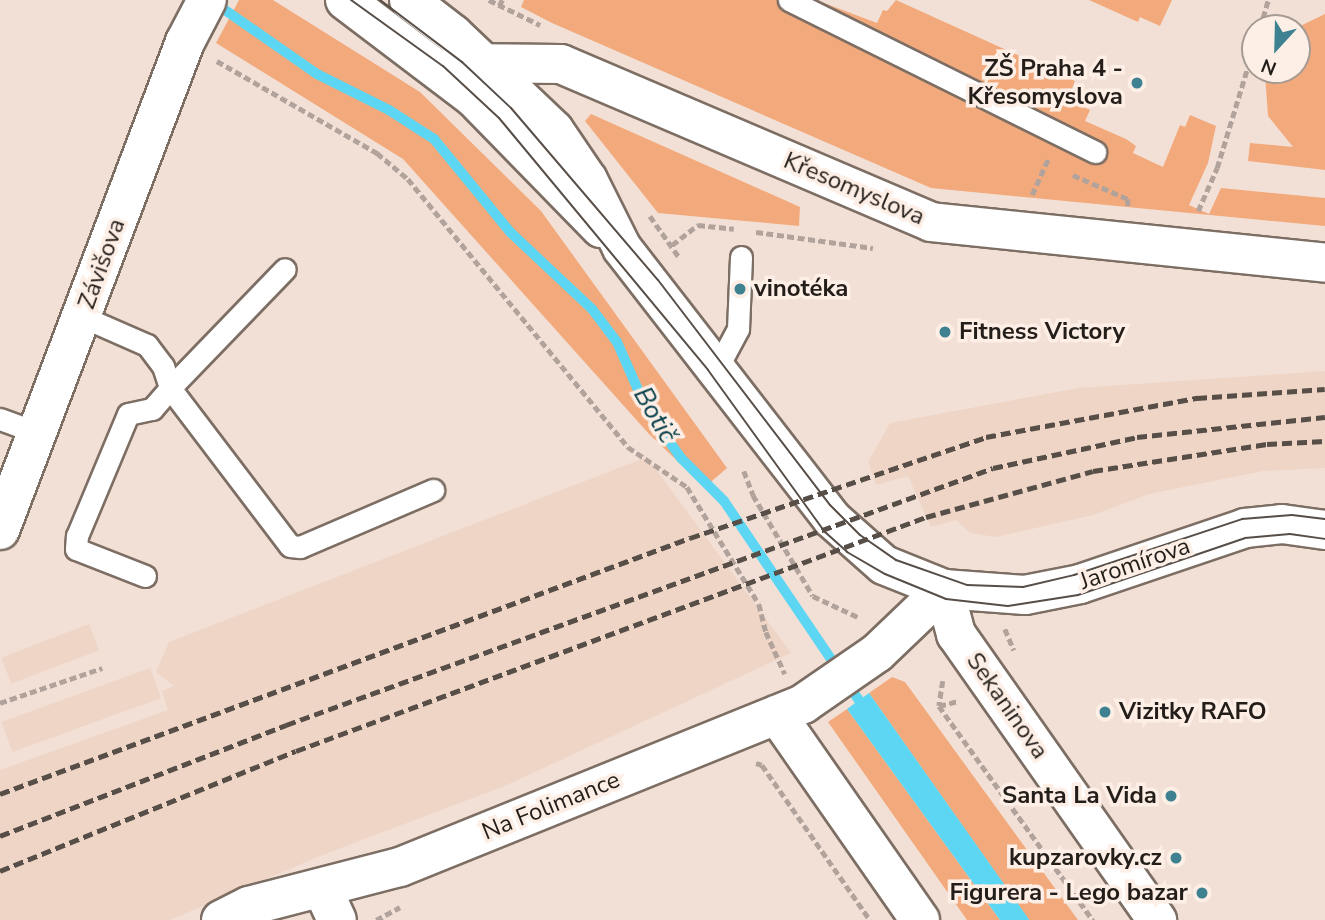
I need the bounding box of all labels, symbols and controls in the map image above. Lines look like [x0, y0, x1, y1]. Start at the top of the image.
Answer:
north arrow [1241, 14, 1311, 84]
text: N [1257, 52, 1280, 81]
place label: ZŠ Praha 4 - Křesomyslova [968, 55, 1123, 111]
marker: ZŠ Praha 4 - Křesomyslova [1129, 75, 1145, 91]
street label: Křesomyslova [779, 146, 929, 232]
street label: Závišova [72, 215, 132, 313]
place label: vinotéka [754, 275, 848, 303]
marker: vinotéka [732, 281, 748, 297]
place label: Fitness Victory [959, 318, 1125, 346]
marker: Fitness Victory [937, 324, 953, 340]
water label: Botič [627, 382, 683, 448]
street label: Jaromírova [1076, 532, 1194, 596]
street label: Sekaninova [960, 647, 1054, 765]
place label: Vizitky RAFO [1119, 698, 1267, 726]
marker: Vizitky RAFO [1097, 704, 1113, 720]
street label: Na Folimance [478, 765, 624, 847]
place label: Santa La Vida [1002, 782, 1157, 810]
marker: Santa La Vida [1163, 788, 1179, 804]
place label: kupzarovky.cz [1009, 844, 1162, 872]
marker: kupzarovky.cz [1168, 850, 1184, 866]
place label: Figurera - Lego bazar [949, 879, 1188, 907]
marker: Figurera - Lego bazar [1194, 885, 1210, 901]

